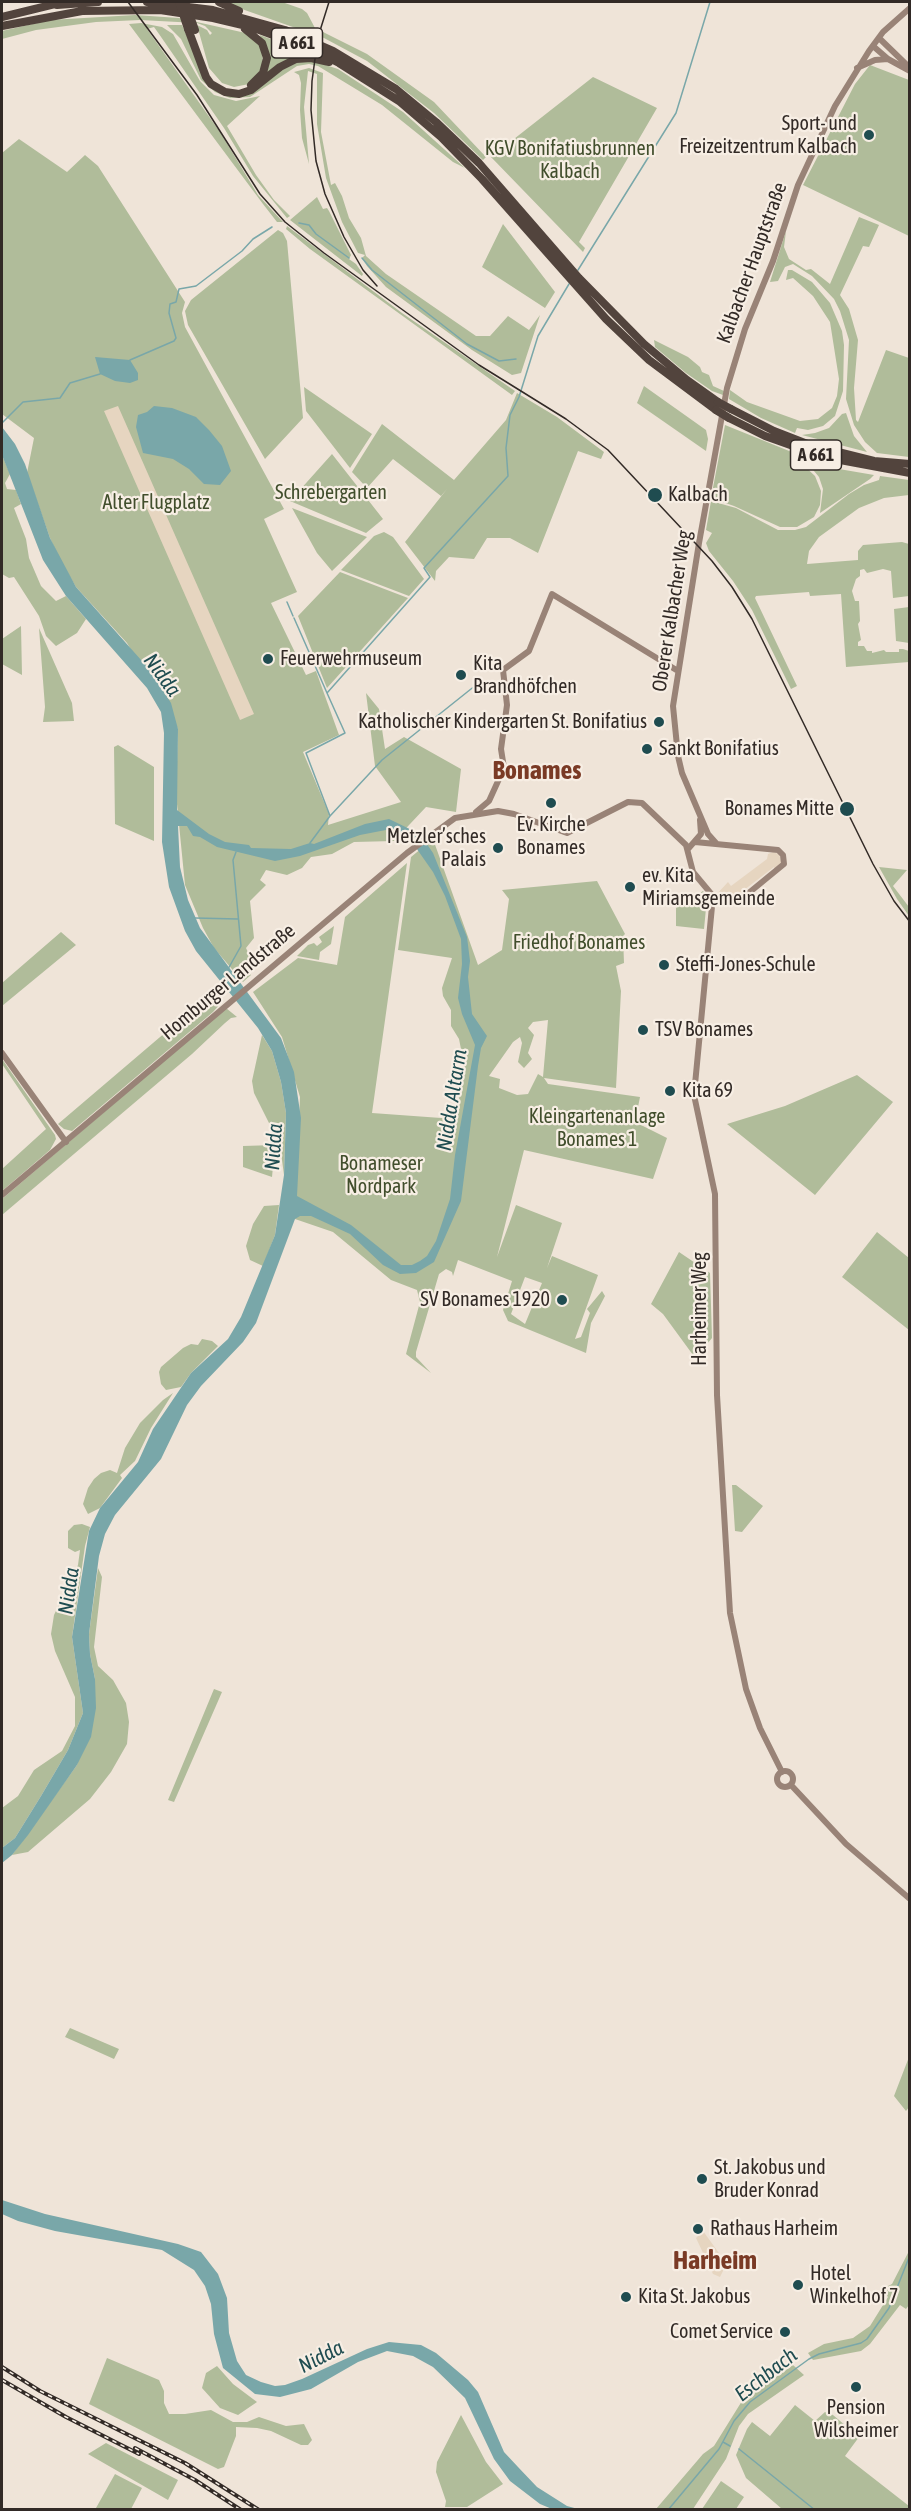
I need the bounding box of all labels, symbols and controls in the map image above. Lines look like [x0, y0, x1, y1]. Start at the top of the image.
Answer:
road number: A 661 [272, 28, 322, 58]
place label: Sport- und Freizeitzentrum Kalbach [679, 112, 857, 159]
marker: Sport- und Freizeitzentrum Kalbach [862, 128, 876, 142]
park label: KGV Bonifatiusbrunnen Kalbach [485, 137, 655, 184]
street label: Kalbacher Hauptstraße [712, 179, 792, 347]
road number: A 661 [790, 440, 842, 470]
park label: Schrebergarten [275, 481, 387, 505]
place label: Kalbach [668, 483, 728, 507]
marker: Kalbach [646, 486, 664, 504]
park label: Alter Flugplatz [102, 491, 210, 515]
street label: Oberer Kalbacher Weg [647, 529, 697, 693]
place label: Feuerwehrmuseum [280, 647, 422, 671]
water label: Nidda [138, 649, 186, 701]
marker: Feuerwehrmuseum [261, 652, 275, 666]
place label: Kita Brandhöfchen [473, 652, 577, 699]
marker: Kita Brandhöfchen [454, 668, 468, 682]
place label: Katholischer Kindergarten St. Bonifatius [358, 710, 647, 734]
marker: Katholischer Kindergarten St. Bonifatius [652, 715, 666, 729]
place label: Sankt Bonifatius [659, 737, 779, 761]
marker: Sankt Bonifatius [640, 742, 654, 756]
district label: Bonames [493, 755, 581, 787]
marker: Ev. Kirche Bonames [544, 796, 558, 810]
place label: Bonames Mitte [724, 797, 834, 821]
marker: Bonames Mitte [838, 800, 856, 818]
place label: Ev. Kirche Bonames [517, 813, 585, 860]
place label: Metzler’sches Palais [387, 825, 486, 872]
marker: Metzler’sches Palais [491, 841, 505, 855]
place label: ev. Kita Miriamsgemeinde [642, 864, 775, 911]
marker: ev. Kita Miriamsgemeinde [623, 880, 637, 894]
street label: Homburger Landstraße [156, 919, 300, 1045]
park label: Friedhof Bonames [513, 931, 645, 955]
place label: Steffi-Jones-Schule [676, 953, 815, 977]
marker: Steffi-Jones-Schule [657, 958, 671, 972]
place label: TSV Bonames [655, 1018, 753, 1042]
marker: TSV Bonames [636, 1023, 650, 1037]
water label: Nidda Altarm [432, 1047, 472, 1153]
place label: Kita 69 [682, 1079, 733, 1103]
marker: Kita 69 [663, 1084, 677, 1098]
park label: Kleingartenanlage Bonames 1 [529, 1105, 665, 1152]
water label: Nidda [260, 1123, 288, 1171]
park label: Bonameser Nordpark [339, 1152, 423, 1199]
street label: Harheimer Weg [688, 1252, 712, 1366]
place label: SV Bonames 1920 [420, 1288, 550, 1312]
marker: SV Bonames 1920 [555, 1293, 569, 1307]
water label: Nidda [53, 1566, 85, 1616]
place label: St. Jakobus und Bruder Konrad [714, 2156, 826, 2203]
marker: St. Jakobus und Bruder Konrad [695, 2172, 709, 2186]
place label: Rathaus Harheim [710, 2217, 838, 2241]
marker: Rathaus Harheim [691, 2222, 705, 2236]
district label: Harheim [673, 2245, 757, 2277]
place label: Hotel Winkelhof 7 [810, 2262, 898, 2309]
marker: Hotel Winkelhof 7 [791, 2278, 805, 2292]
place label: Kita St. Jakobus [638, 2285, 750, 2309]
marker: Kita St. Jakobus [619, 2290, 633, 2304]
place label: Comet Service [670, 2320, 773, 2344]
marker: Comet Service [778, 2325, 792, 2339]
water label: Nidda [294, 2335, 348, 2379]
water label: Eschbach [730, 2343, 802, 2407]
marker: Pension Wilsheimer [849, 2380, 863, 2394]
place label: Pension Wilsheimer [814, 2396, 898, 2443]

